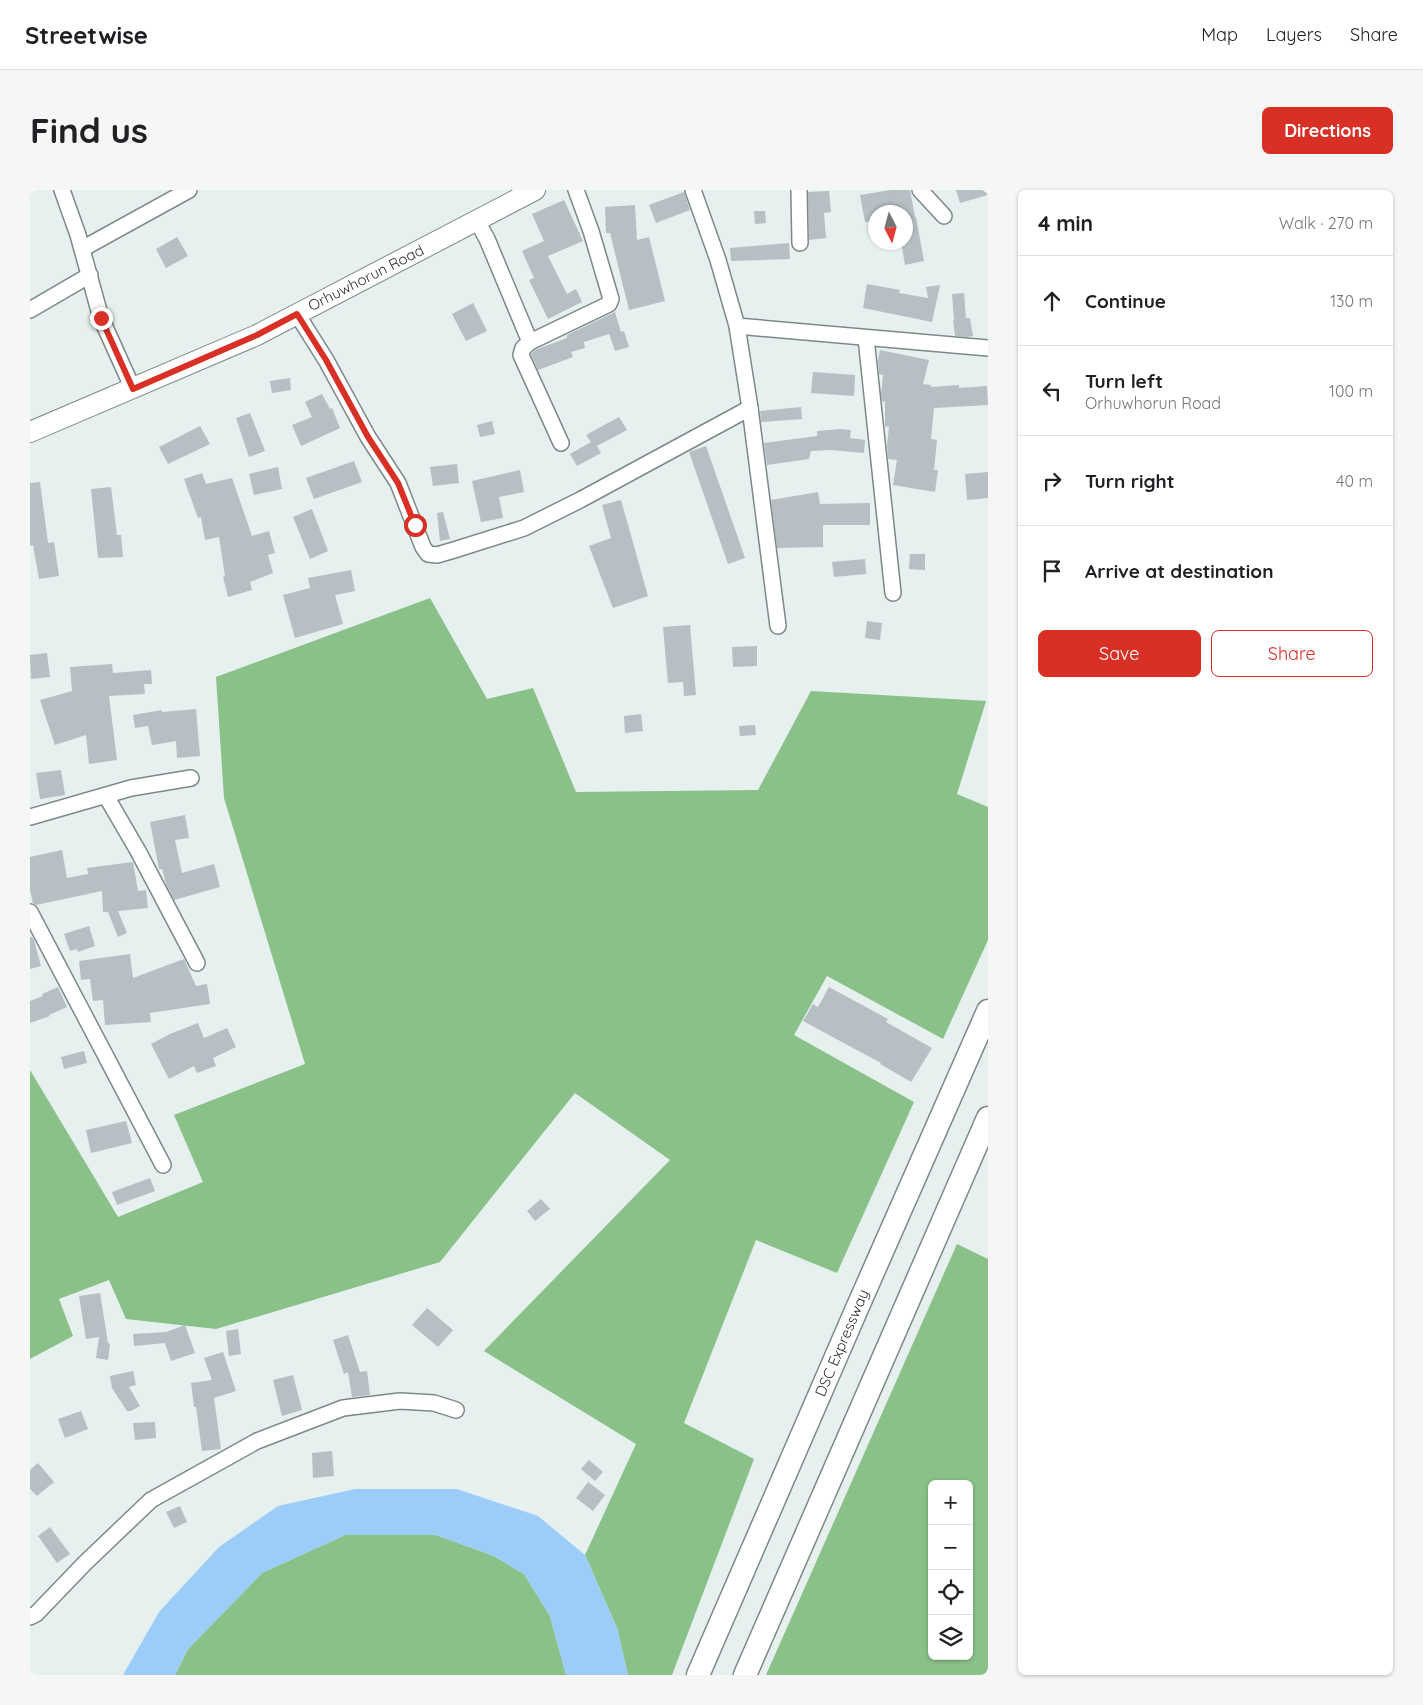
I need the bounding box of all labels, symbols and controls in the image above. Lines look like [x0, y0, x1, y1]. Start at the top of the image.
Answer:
text: Streetwise [25, 20, 148, 50]
text: Map [1201, 23, 1238, 46]
text: Layers [1266, 23, 1322, 46]
text: Share [1350, 23, 1398, 46]
button: Directions [1262, 107, 1393, 154]
text: Find us [30, 108, 148, 152]
north arrow [868, 205, 913, 250]
text: 4 min [1038, 210, 1093, 236]
text: Walk · 270 m [1279, 213, 1373, 233]
street label: Orhuwhorun Road [305, 240, 427, 315]
icon: ahead [1038, 287, 1066, 315]
text: Continue [1085, 289, 1166, 313]
text: 130 m [1330, 291, 1373, 311]
route end [90, 307, 113, 330]
text: Turn left [1085, 369, 1163, 393]
icon: left [1038, 377, 1066, 405]
text: 100 m [1329, 381, 1373, 401]
text: Orhuwhorun Road [1085, 393, 1221, 413]
icon: right [1038, 467, 1066, 495]
text: Turn right [1085, 469, 1174, 493]
text: 40 m [1336, 471, 1373, 491]
route start [404, 514, 427, 537]
icon: arrive [1038, 557, 1066, 585]
text: Arrive at destination [1085, 559, 1274, 583]
button: Save [1038, 630, 1201, 677]
button: Share [1211, 630, 1373, 677]
street label: DSC Expressway [810, 1286, 873, 1399]
map controls [928, 1480, 973, 1660]
button: + [928, 1480, 973, 1525]
button: − [928, 1525, 973, 1570]
button: locate [928, 1570, 973, 1615]
button: layers [928, 1615, 973, 1660]

